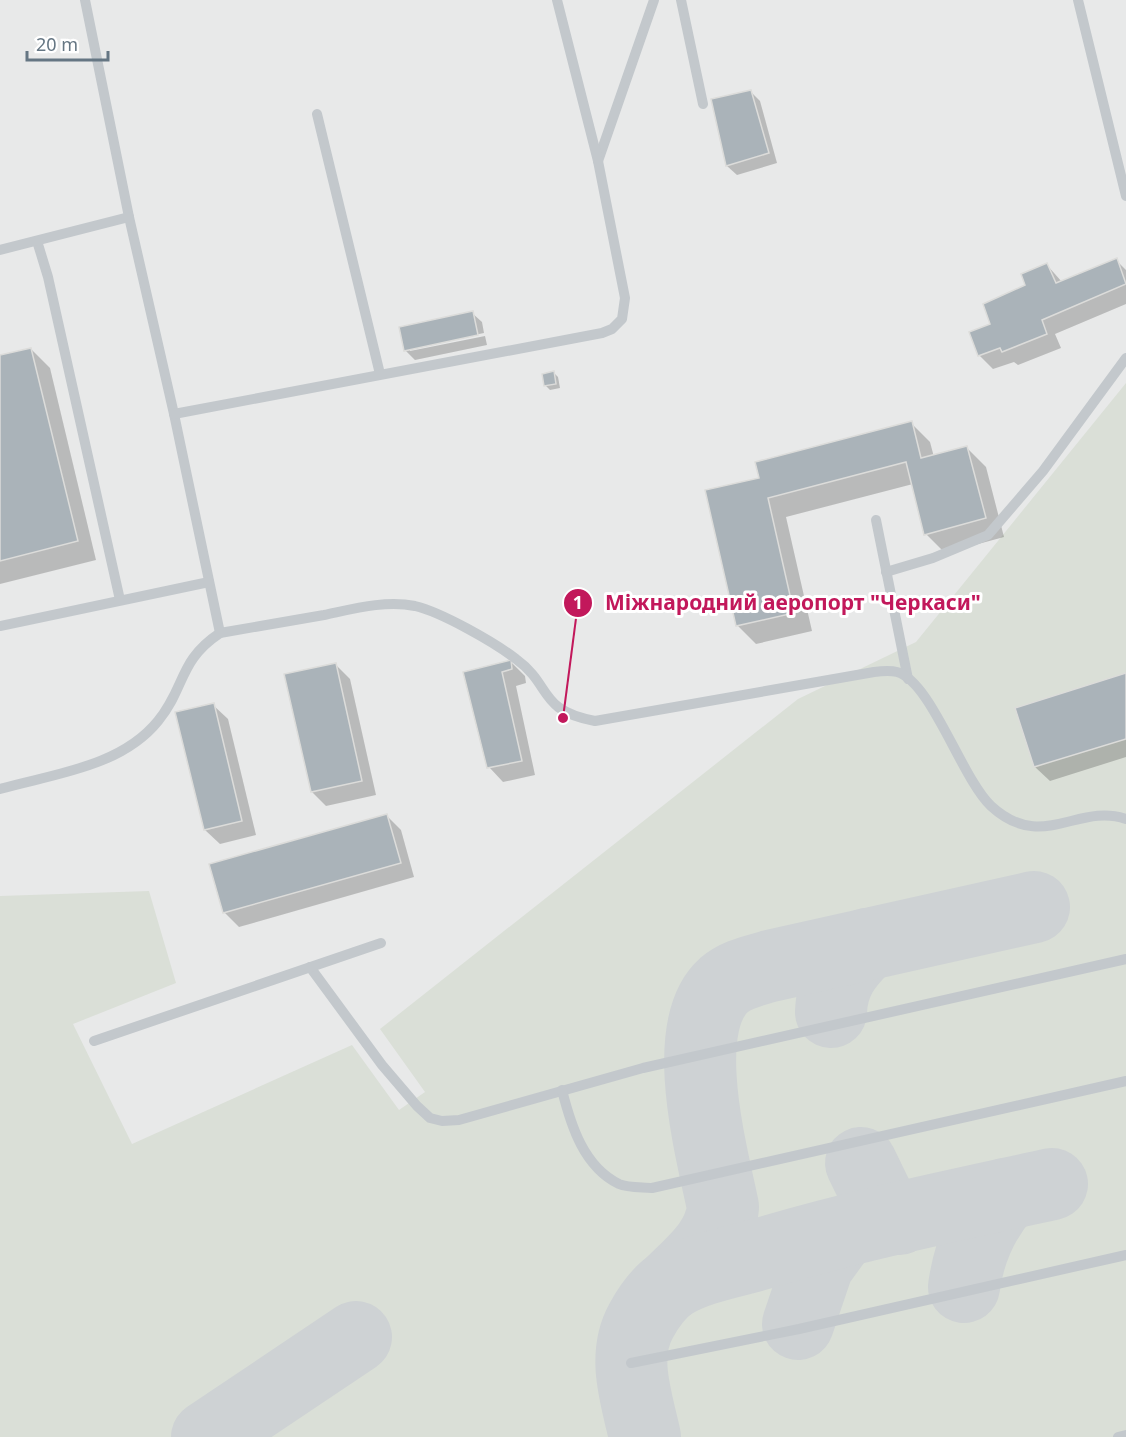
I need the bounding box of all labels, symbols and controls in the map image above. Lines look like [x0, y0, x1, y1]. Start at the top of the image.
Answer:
scale bar [27, 24, 108, 62]
text: 20 m [36, 32, 78, 56]
callout: Міжнародний аеропорт "Черкаси" [563, 583, 993, 622]
text: Міжнародний аеропорт "Черкаси" [605, 588, 981, 616]
text: 1 [573, 590, 583, 614]

